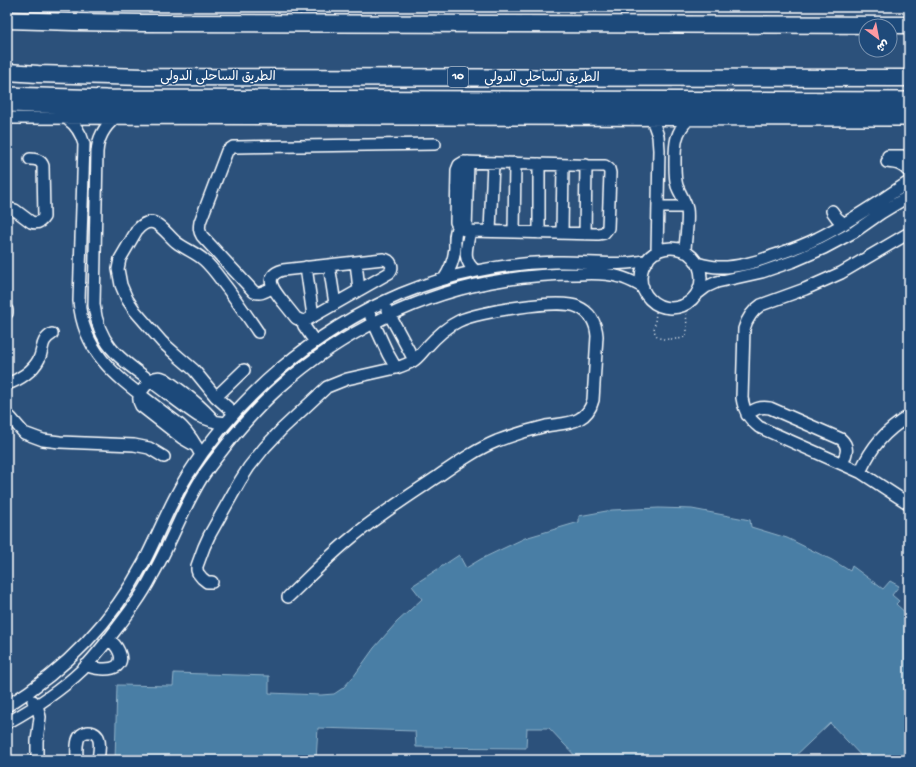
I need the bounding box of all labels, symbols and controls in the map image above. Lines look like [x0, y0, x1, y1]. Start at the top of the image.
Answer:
north arrow [858, 18, 898, 58]
text: ش [874, 36, 891, 53]
road number: 10 [448, 67, 468, 87]
street label: الطريق الساحلى الدولى [160, 70, 276, 85]
street label: الطريق الساحلى الدولى [484, 71, 600, 86]

